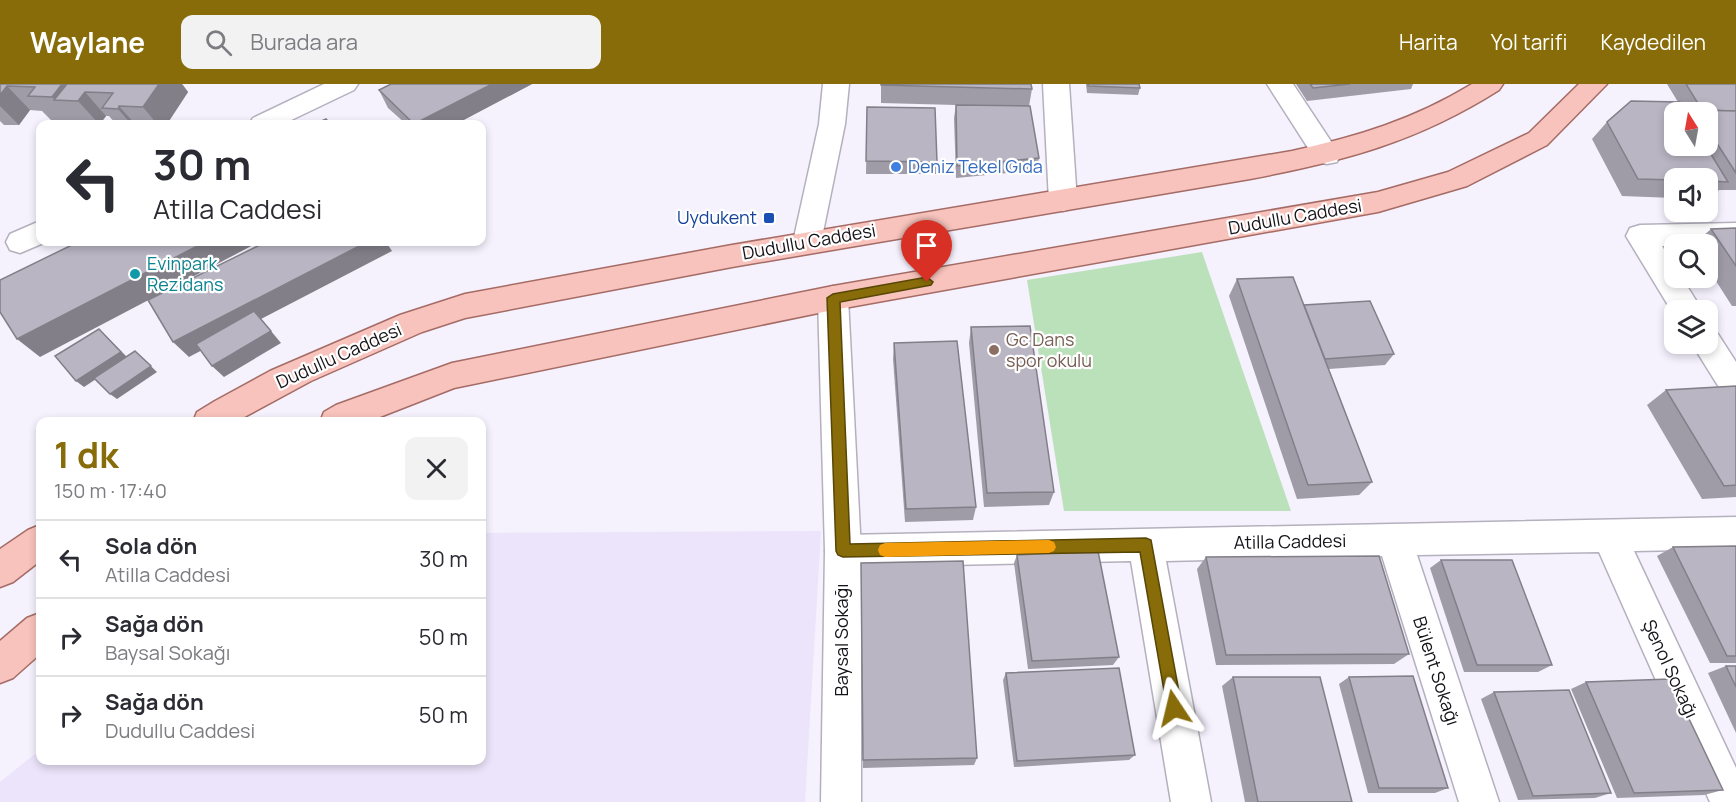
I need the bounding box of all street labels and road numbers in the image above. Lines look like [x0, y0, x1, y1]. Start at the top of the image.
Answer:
street label: Dudullu Caddesi [1226, 192, 1363, 240]
street label: Dudullu Caddesi [740, 217, 877, 265]
street label: Dudullu Caddesi [272, 317, 405, 394]
street label: Atilla Caddesi [1233, 528, 1347, 554]
street label: Baysal Sokağı [829, 584, 853, 696]
street label: Bülent Sokağı [1408, 613, 1466, 728]
street label: Şenol Sokağı [1638, 615, 1704, 722]

